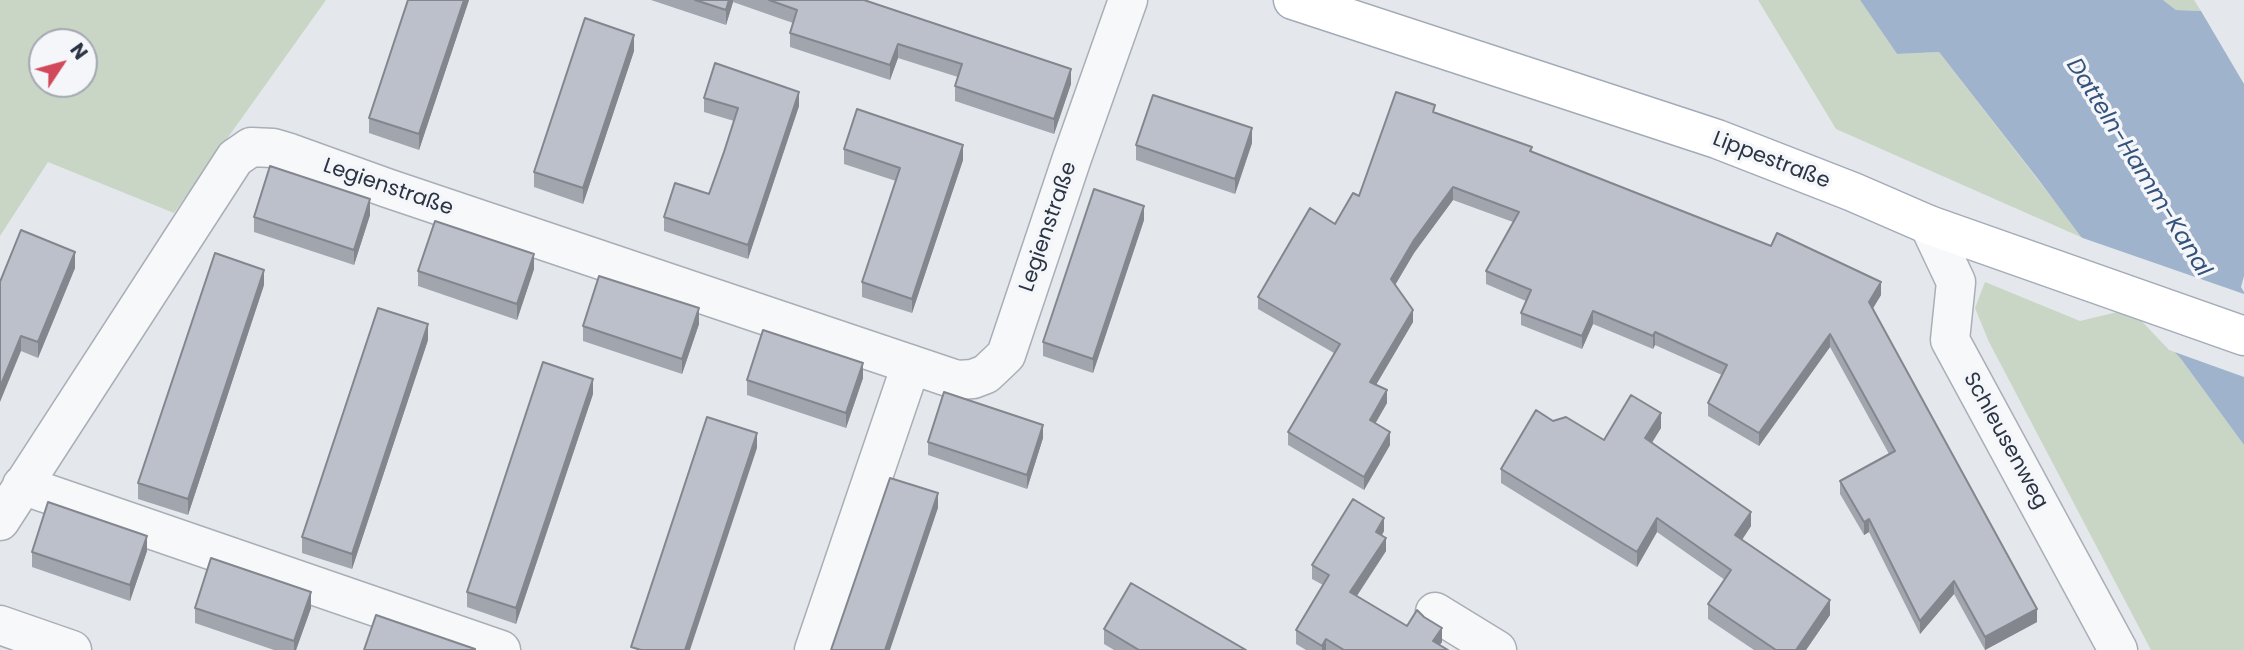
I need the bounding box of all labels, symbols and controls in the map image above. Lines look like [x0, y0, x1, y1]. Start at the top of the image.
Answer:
north arrow [28, 28, 98, 98]
text: N [64, 38, 94, 65]
water label: Datteln-Hamm-Kanal [2059, 54, 2217, 282]
street label: Lippestraße [1709, 127, 1833, 195]
street label: Legienstraße [320, 154, 456, 222]
street label: Legienstraße [1015, 159, 1083, 295]
street label: Schleusenweg [1957, 368, 2053, 514]

